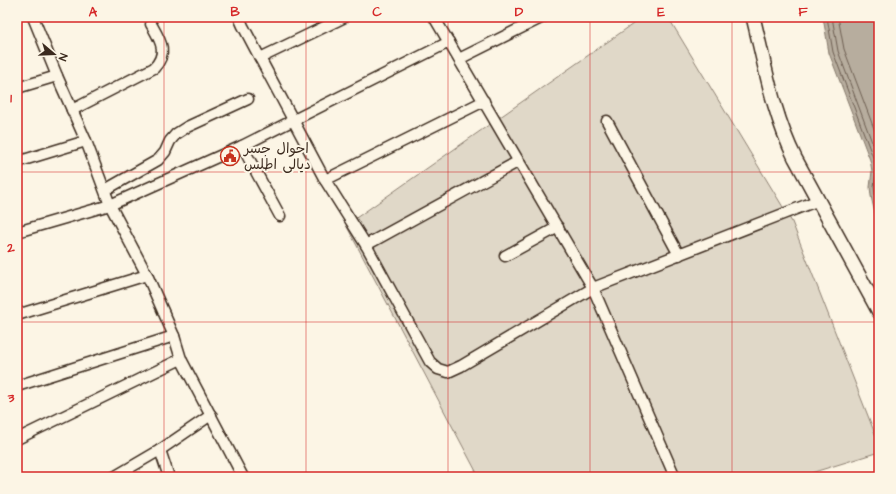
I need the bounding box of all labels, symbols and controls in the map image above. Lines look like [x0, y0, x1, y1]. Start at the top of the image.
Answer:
text: A [89, 3, 98, 21]
text: B [230, 3, 240, 21]
text: C [372, 3, 382, 21]
text: D [515, 3, 524, 21]
text: E [657, 3, 665, 21]
text: F [798, 3, 808, 21]
north arrow [34, 34, 74, 74]
text: N [55, 51, 71, 63]
text: 1 [10, 89, 12, 107]
place label: احوال جسر ديالى اطلس [243, 139, 311, 175]
public building icon: احوال جسر ديالى اطلس [219, 145, 241, 167]
text: 2 [6, 239, 15, 257]
text: 3 [7, 389, 15, 407]

